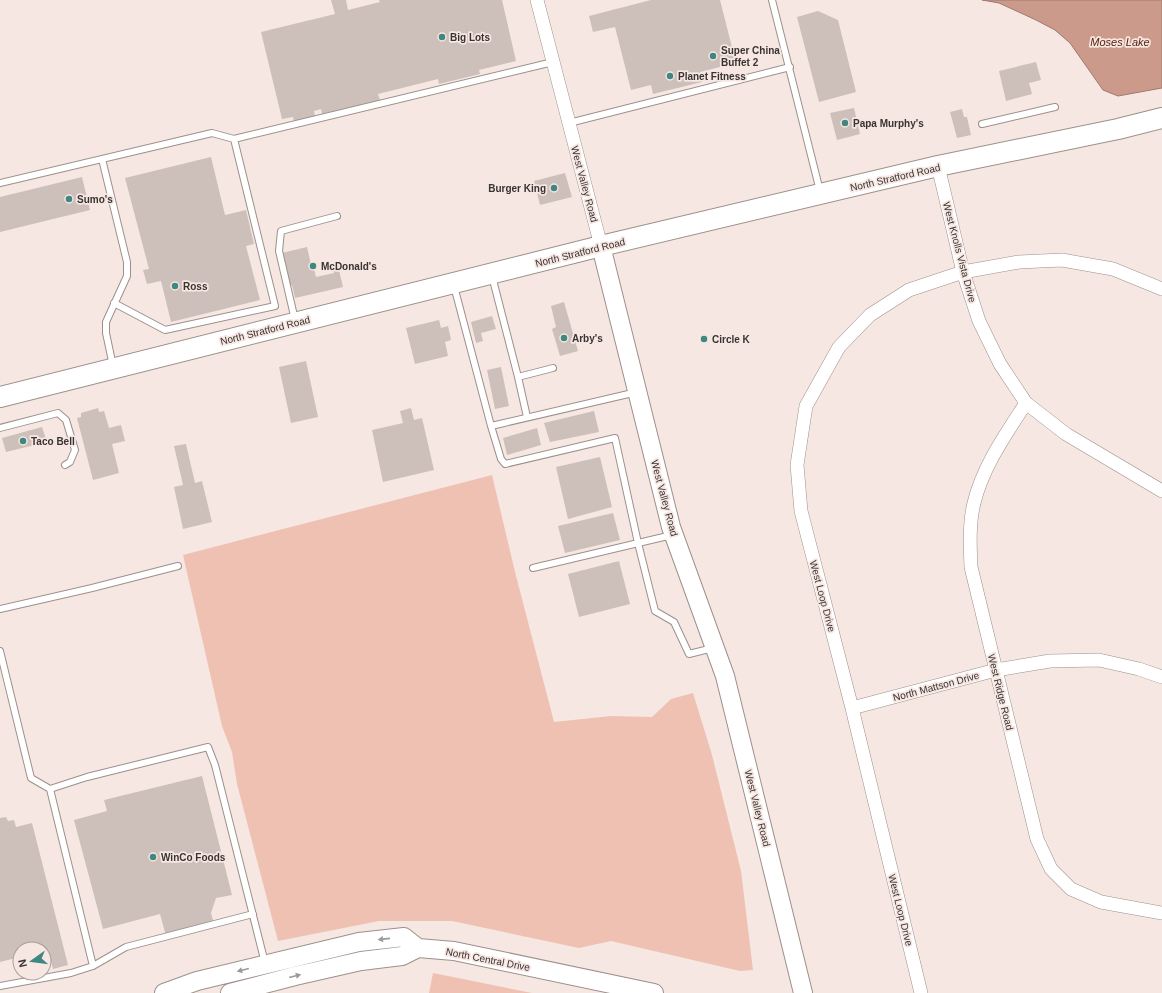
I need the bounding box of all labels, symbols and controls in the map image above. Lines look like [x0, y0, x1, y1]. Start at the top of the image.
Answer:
marker: Big Lots [437, 32, 447, 42]
place label: Big Lots [450, 32, 490, 43]
water label: Moses Lake [1090, 36, 1150, 48]
place label: Super China Buffet 2 [721, 45, 780, 68]
marker: Super China Buffet 2 [708, 51, 718, 61]
marker: Planet Fitness [665, 71, 675, 81]
place label: Planet Fitness [678, 71, 746, 82]
marker: Papa Murphy's [840, 118, 850, 128]
place label: Papa Murphy's [853, 118, 924, 129]
street label: West Valley Road [569, 145, 600, 223]
street label: North Stratford Road [849, 162, 941, 193]
place label: Burger King [488, 183, 546, 194]
marker: Burger King [549, 183, 559, 193]
marker: Sumo's [64, 194, 74, 204]
place label: Sumo's [77, 194, 113, 205]
street label: West Knolls Vista Drive [941, 201, 978, 304]
street label: North Stratford Road [534, 236, 626, 269]
marker: McDonald's [308, 261, 318, 271]
place label: McDonald's [321, 261, 377, 272]
marker: Ross [170, 281, 180, 291]
place label: Ross [183, 281, 208, 292]
street label: North Stratford Road [219, 314, 311, 347]
marker: Arby's [559, 333, 569, 343]
place label: Arby's [572, 333, 603, 344]
marker: Circle K [699, 334, 709, 344]
place label: Circle K [712, 334, 751, 345]
marker: Taco Bell [18, 436, 28, 446]
place label: Taco Bell [31, 436, 75, 447]
street label: West Valley Road [649, 459, 680, 537]
street label: West Loop Drive [808, 559, 837, 634]
street label: West Ridge Road [986, 653, 1015, 731]
street label: North Mattson Drive [892, 670, 981, 703]
street label: West Valley Road [743, 769, 772, 848]
marker: WinCo Foods [148, 852, 158, 862]
place label: WinCo Foods [161, 852, 226, 863]
street label: West Loop Drive [886, 873, 915, 948]
one-way arrow [378, 936, 390, 942]
north arrow [12, 941, 52, 981]
street label: North Central Drive [445, 946, 531, 973]
text: N [16, 958, 29, 969]
one-way arrow [237, 967, 249, 973]
one-way arrow [289, 972, 301, 978]

